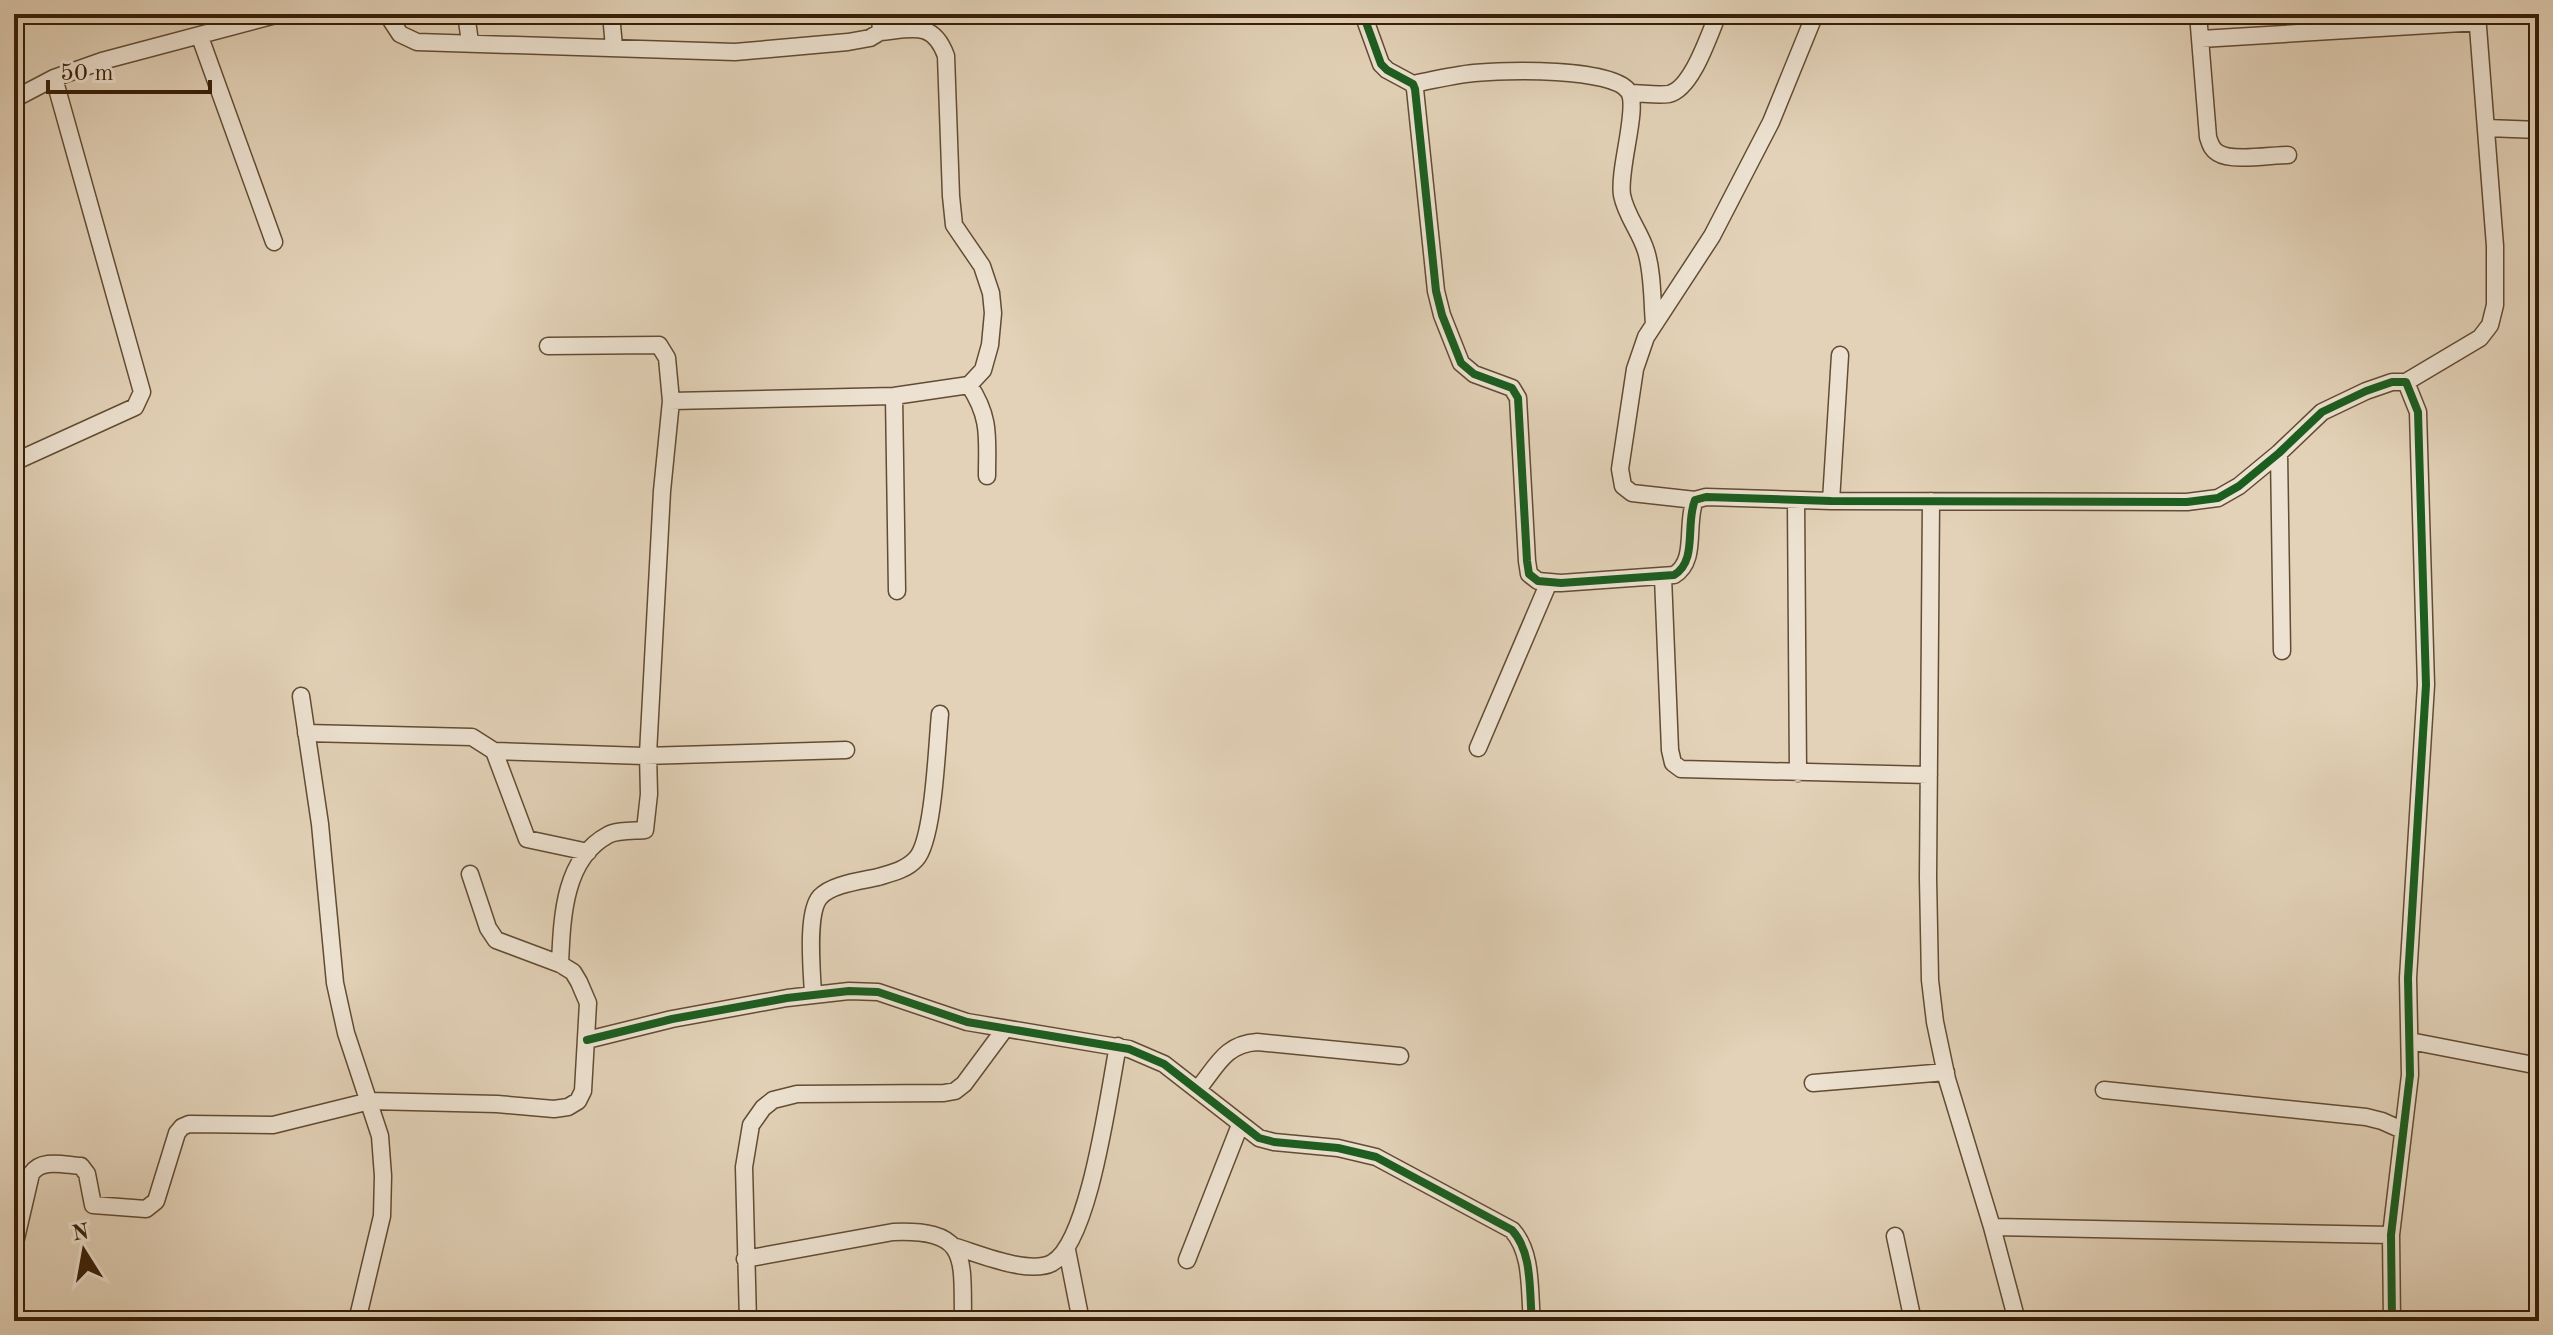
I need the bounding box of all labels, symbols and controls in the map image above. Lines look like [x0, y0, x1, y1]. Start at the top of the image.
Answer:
scale bar [48, 44, 210, 94]
text: 50 m [60, 62, 114, 86]
north arrow [44, 1211, 124, 1291]
text: N [70, 1221, 91, 1246]

